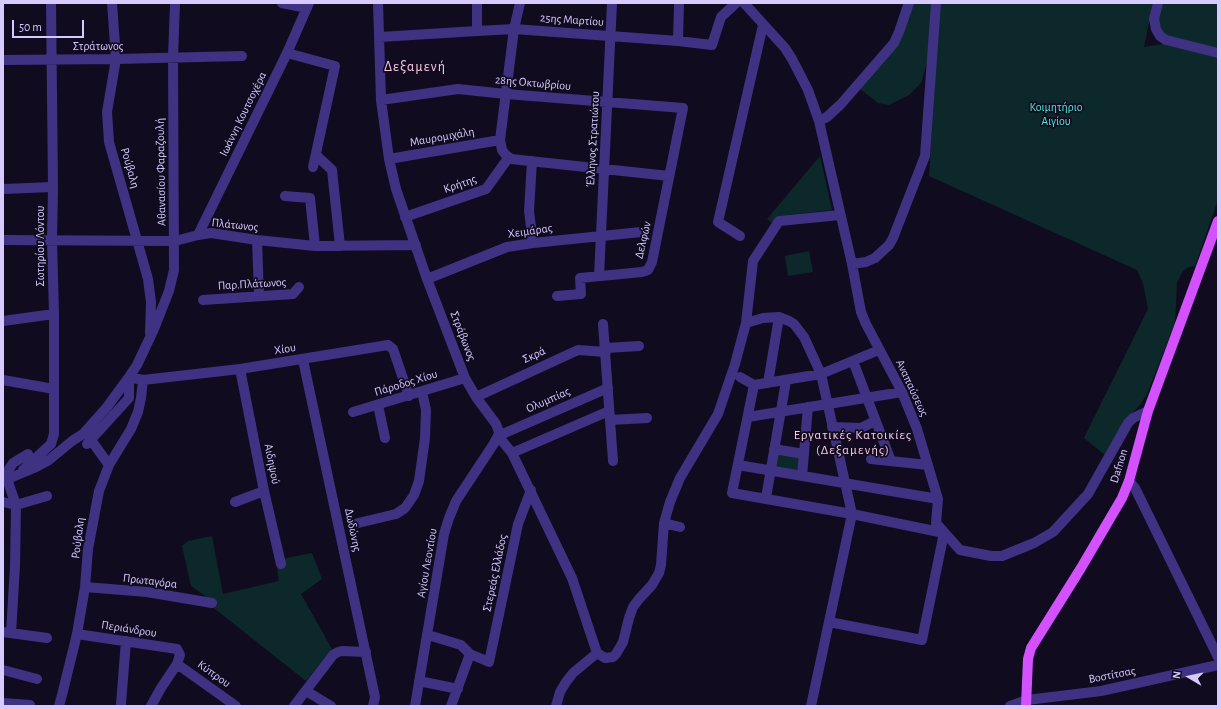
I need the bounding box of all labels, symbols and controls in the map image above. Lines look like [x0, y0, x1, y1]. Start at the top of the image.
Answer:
street label: 25ης Μαρτίου [540, 11, 604, 29]
scale bar [14, 12, 86, 38]
text: 50 m [19, 21, 42, 33]
street label: Στράτωνος [73, 39, 123, 53]
district label: Δεξαμενή [384, 59, 446, 75]
street label: Ιωάννη Κουτσοχέρα [216, 69, 270, 159]
street label: 28ης Οκτωβρίου [494, 73, 572, 93]
street label: Έλληνος Στρατιώτου [583, 91, 603, 187]
park label: Κοιμητήριο Αιγίου [1029, 100, 1083, 128]
street label: Αθανασίου Φαραζουλή [153, 118, 169, 226]
street label: Μαυρομιχάλη [409, 124, 475, 150]
street label: Ρούβαλη [117, 146, 143, 190]
street label: Κρήτης [442, 172, 478, 196]
street label: Σωτηρίου Λόντου [33, 206, 47, 286]
street label: Πλάτωνος [211, 215, 259, 235]
street label: Δελφών [632, 220, 654, 260]
street label: Χειμάρας [507, 221, 553, 241]
street label: Παρ.Πλάτωνος [217, 275, 287, 293]
street label: Στράβωνος [447, 309, 479, 363]
street label: Χίου [273, 340, 297, 358]
street label: Σκρά [520, 343, 548, 367]
street label: Αναπαύσεως [893, 357, 931, 419]
street label: Πάροδος Χίου [373, 367, 439, 399]
street label: Ολυμπίας [524, 384, 572, 416]
district label: Εργατικές Κατοικίες (Δεξαμενής) [794, 427, 912, 458]
street label: Αιδηψού [261, 442, 283, 486]
street label: Dafnon [1107, 447, 1131, 485]
street label: Δωδώνης [341, 507, 365, 553]
street label: Ρούβαλη [68, 517, 88, 559]
street label: Αγίου Λεοντίου [414, 527, 440, 599]
street label: Στερεάς Ελλάδος [480, 533, 510, 613]
street label: Πρωταγόρα [122, 571, 178, 591]
street label: Περιάνδρου [100, 618, 158, 640]
street label: Κύπρου [195, 657, 233, 691]
north arrow [1169, 657, 1209, 697]
street label: Βοστίτσας [1087, 663, 1137, 687]
text: N [1171, 670, 1183, 680]

